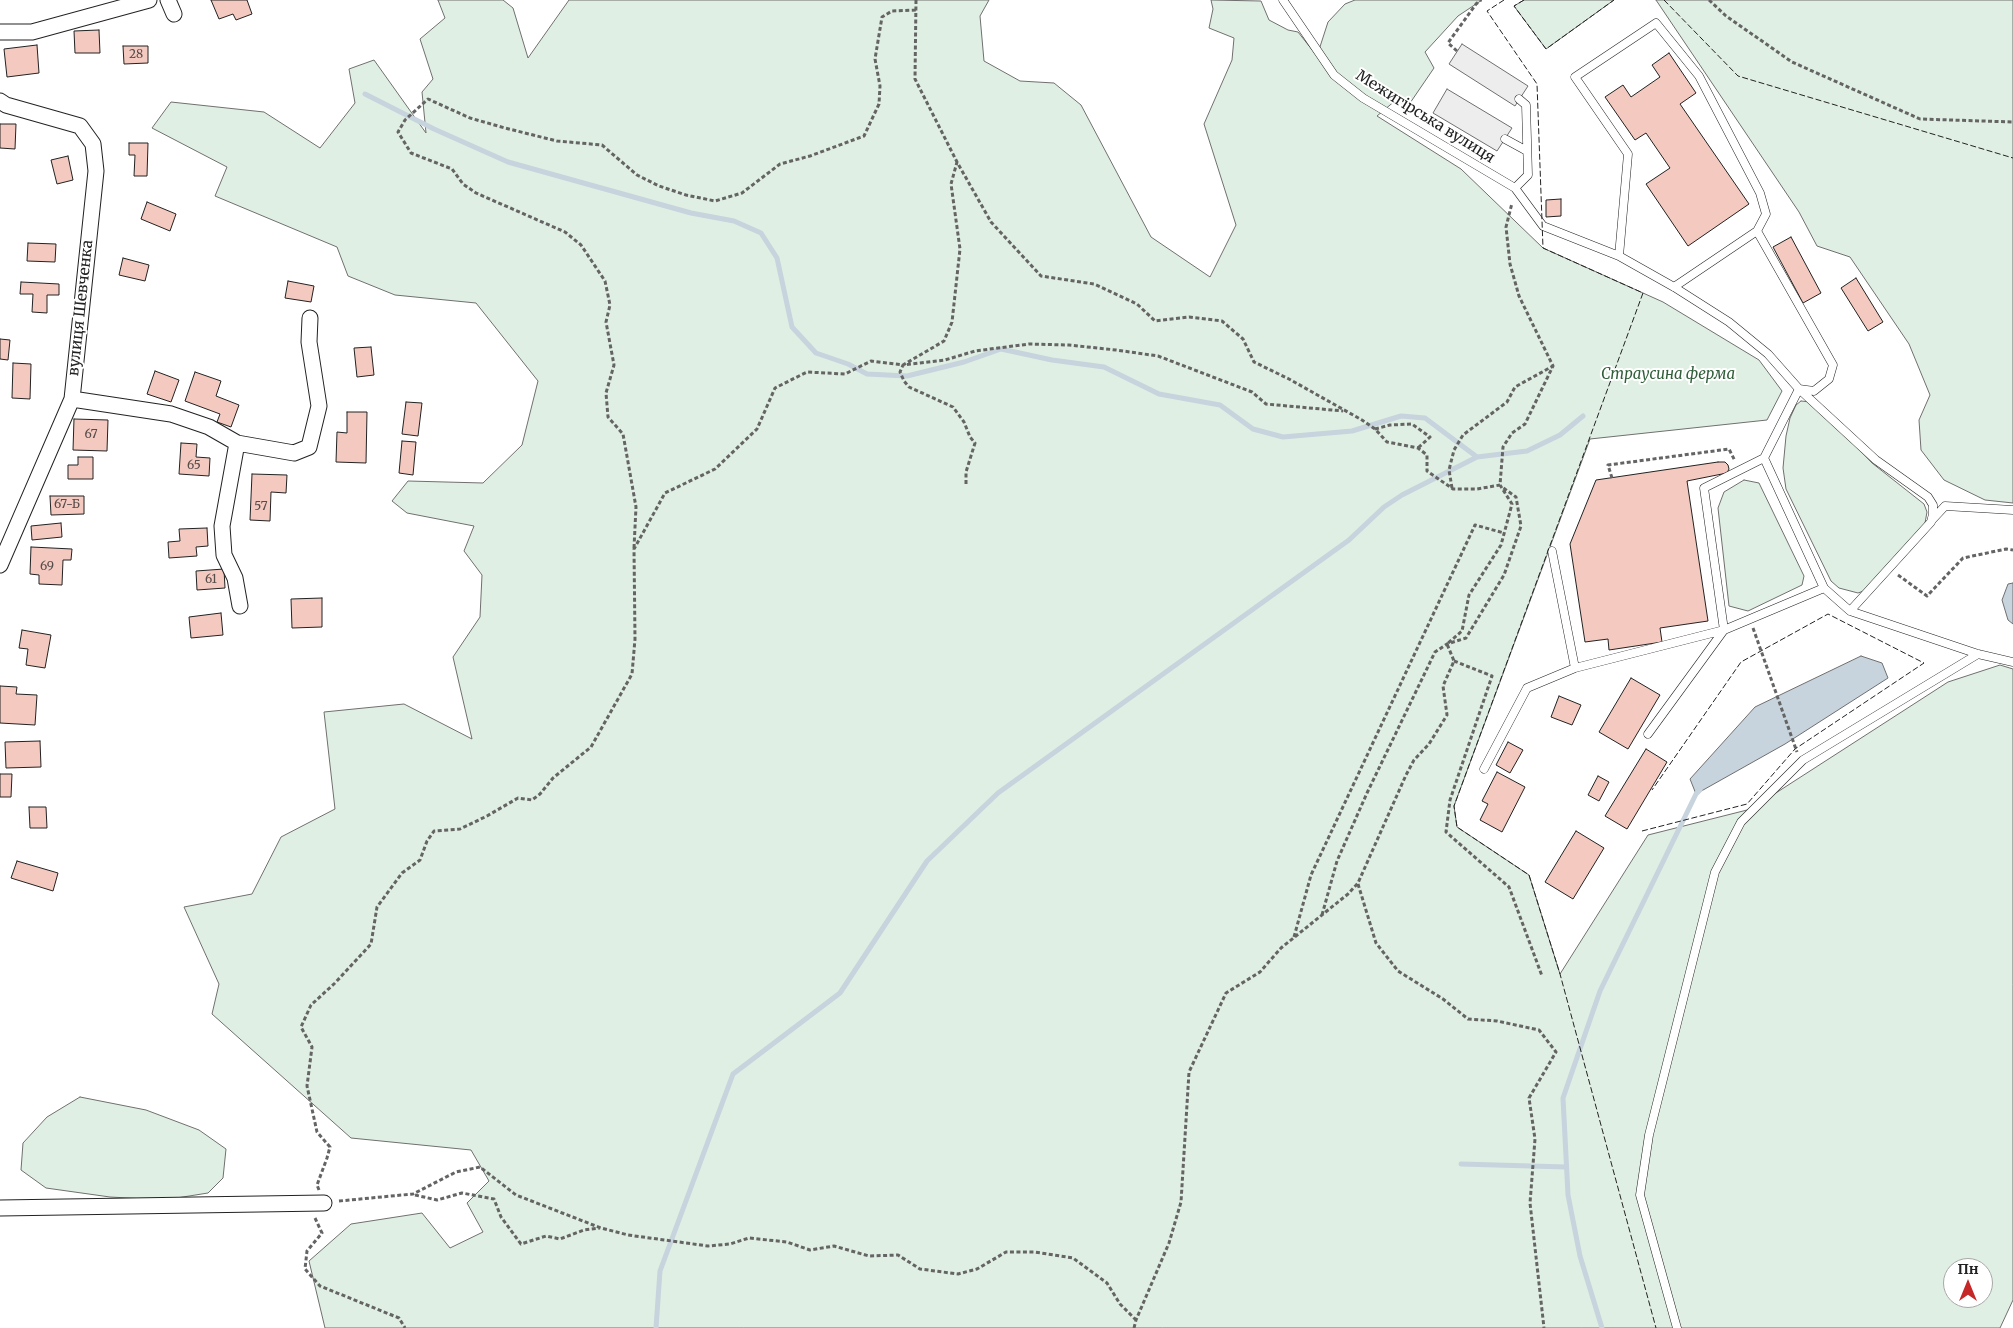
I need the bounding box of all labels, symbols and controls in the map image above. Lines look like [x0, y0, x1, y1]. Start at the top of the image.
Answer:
house number: 28 [129, 48, 143, 62]
street label: Межигірська вулиця [1352, 67, 1498, 167]
street label: вулиця Шевченка [65, 239, 97, 377]
park label: Страусина ферма [1601, 366, 1735, 384]
house number: 67 [84, 428, 98, 442]
house number: 65 [187, 459, 201, 473]
house number: 67-Б [54, 498, 80, 512]
house number: 57 [254, 500, 268, 514]
house number: 69 [40, 560, 54, 574]
house number: 61 [205, 573, 217, 587]
north arrow [1943, 1258, 1993, 1308]
text: Пн [1957, 1260, 1979, 1278]

